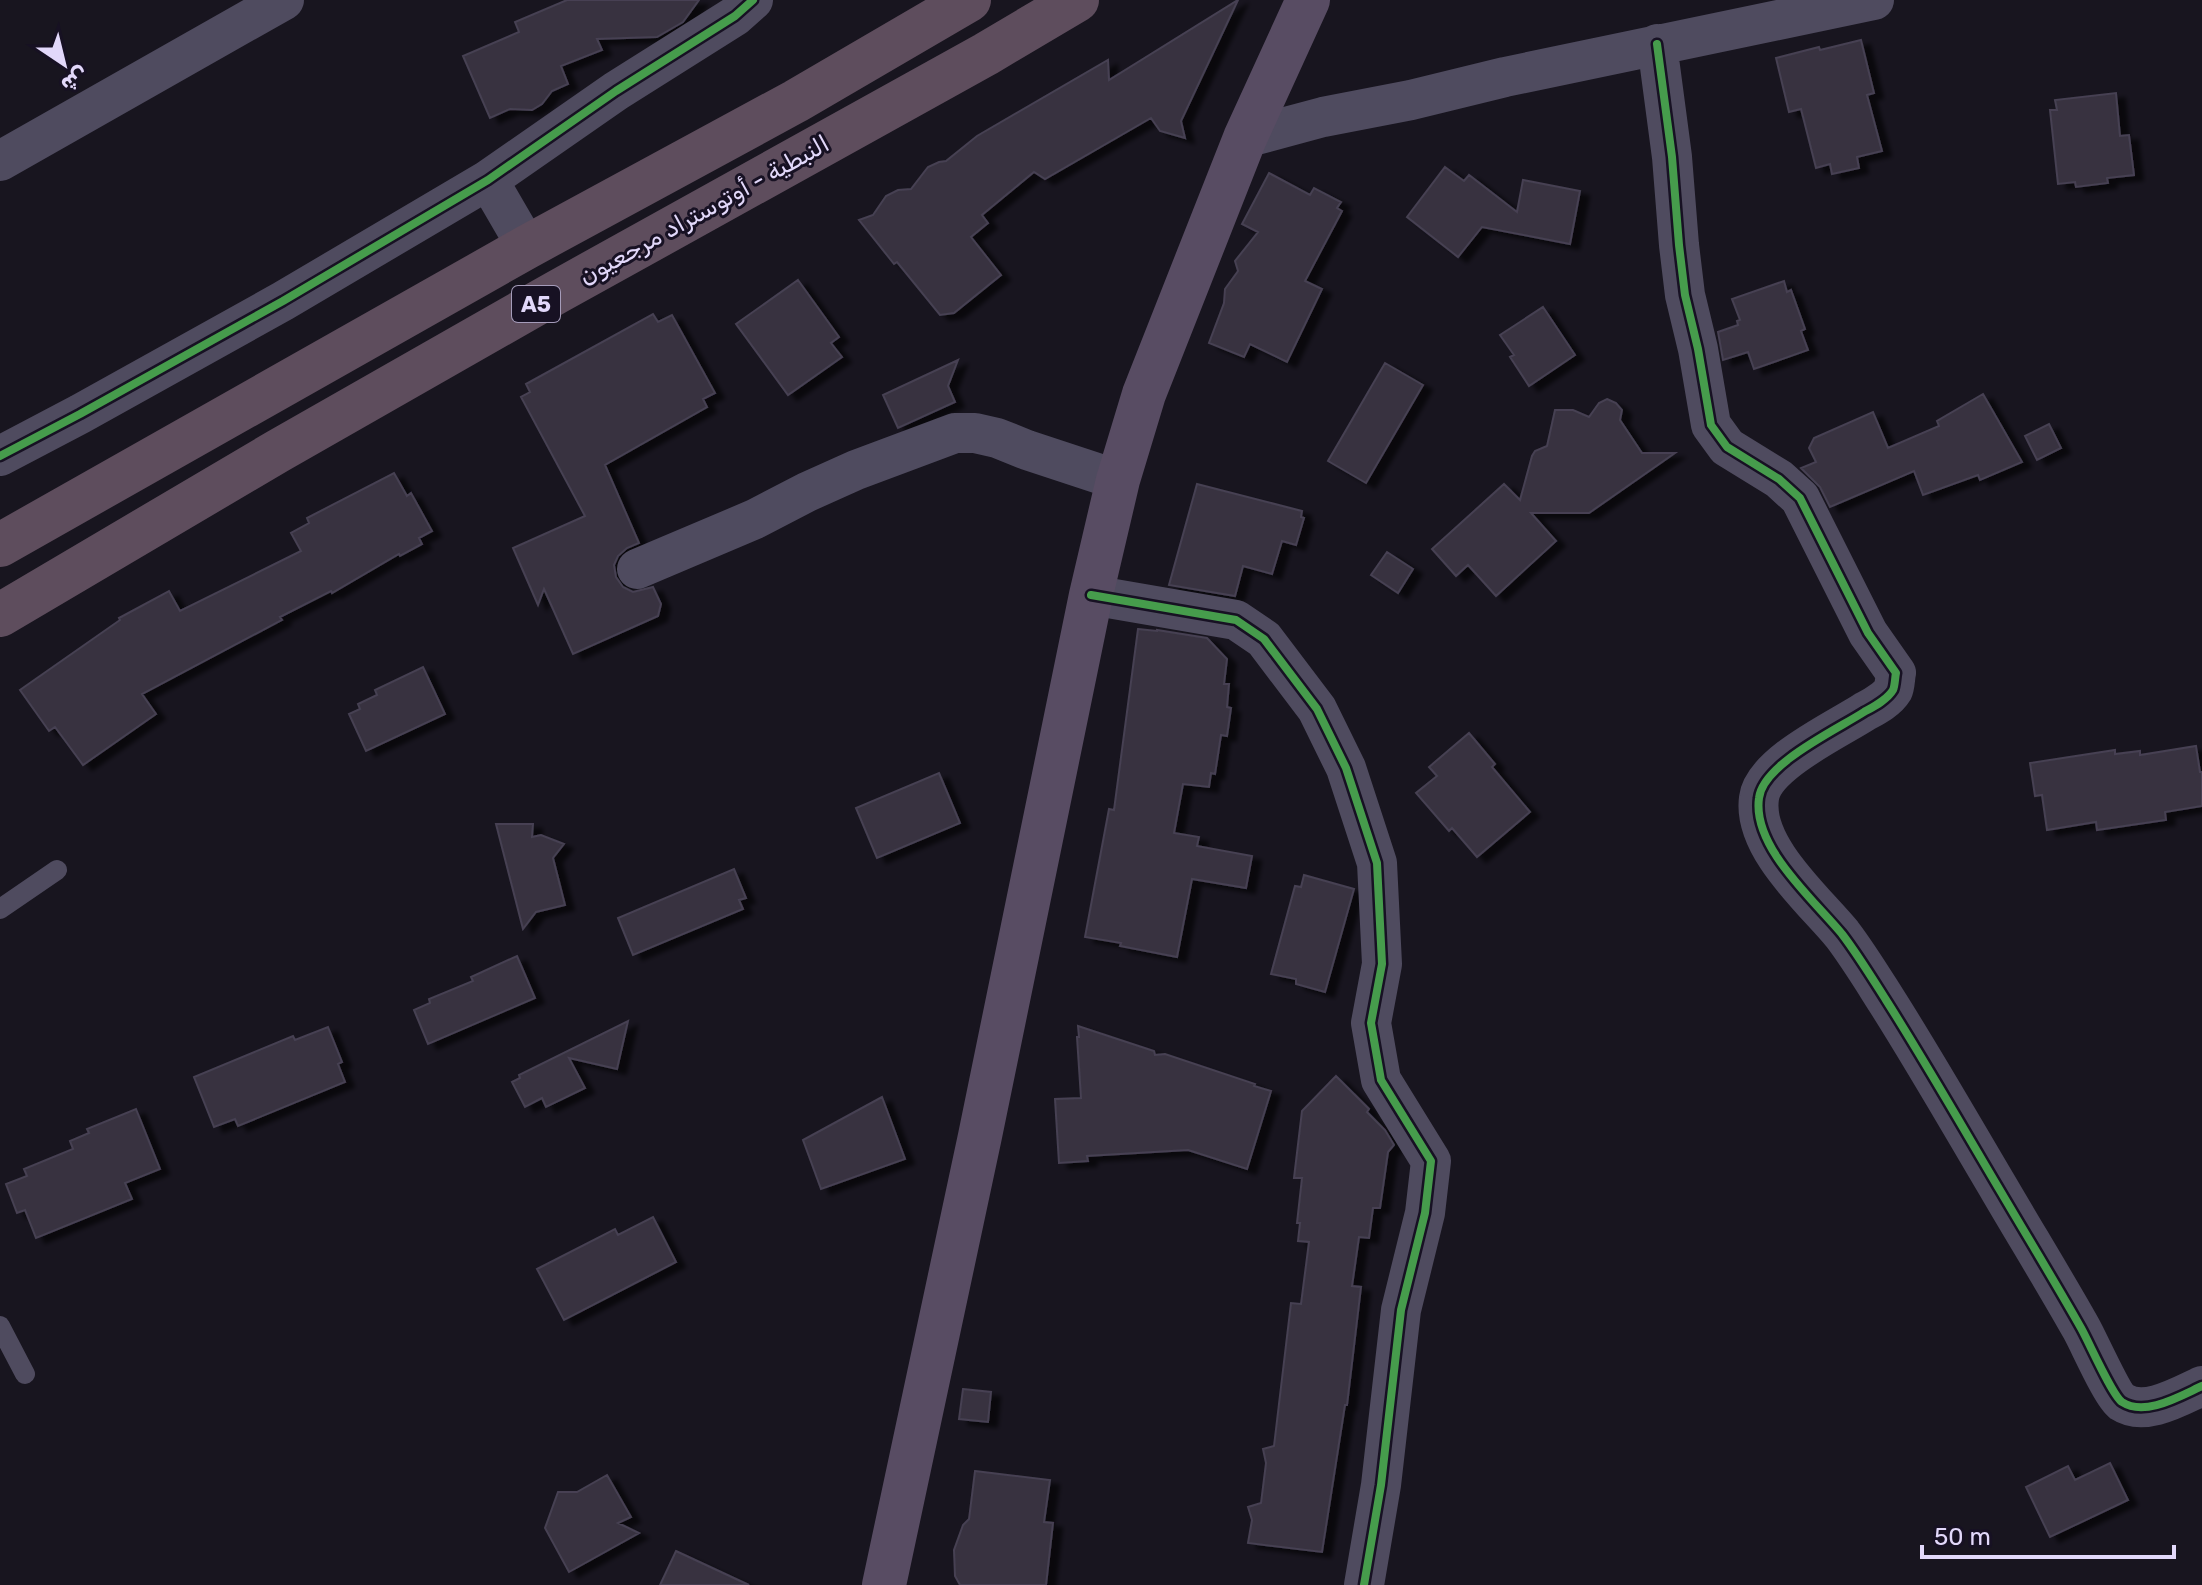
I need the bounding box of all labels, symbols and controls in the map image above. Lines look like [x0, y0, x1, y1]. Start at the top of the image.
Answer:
north arrow [24, 24, 104, 104]
text: ش [56, 61, 94, 99]
street label: النبطية - أوتوستراد مرجعيون [574, 129, 834, 291]
road number: A5 [512, 286, 560, 322]
scale bar [1922, 1509, 2174, 1559]
text: 50 m [1934, 1523, 1991, 1551]

